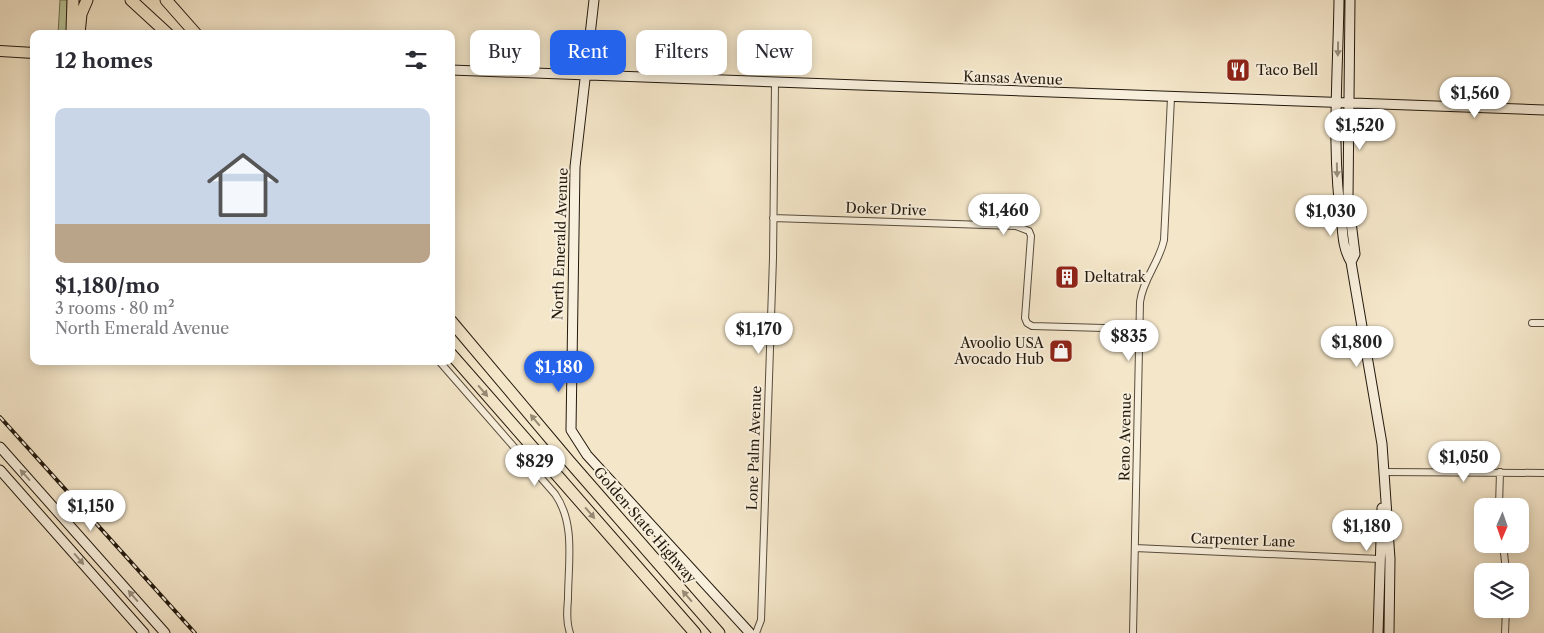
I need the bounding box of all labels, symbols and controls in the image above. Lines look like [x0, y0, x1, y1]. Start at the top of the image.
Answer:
chip: Buy [470, 30, 540, 75]
chip: Rent [550, 30, 626, 75]
chip: Filters [636, 30, 727, 75]
chip: New [737, 30, 812, 75]
one-way arrow [1334, 42, 1342, 58]
icon: filters [402, 46, 430, 74]
text: 12 homes [55, 48, 153, 73]
restaurant icon: Taco Bell [1225, 57, 1251, 83]
place label: Taco Bell [1256, 61, 1318, 79]
street label: Kansas Avenue [963, 67, 1063, 89]
pin: $1,560 [1434, 76, 1516, 119]
text: $1,560 [1450, 83, 1500, 103]
pin: $1,520 [1319, 108, 1401, 151]
text: $1,520 [1335, 115, 1385, 135]
icon: home [198, 140, 288, 230]
one-way arrow [1333, 162, 1341, 178]
street label: North Emerald Avenue [548, 167, 572, 321]
pin: $1,460 [963, 194, 1045, 236]
pin: $1,030 [1290, 194, 1372, 237]
street label: Doker Drive [845, 199, 927, 219]
text: $1,460 [979, 200, 1029, 220]
text: $1,030 [1306, 201, 1356, 221]
building icon: Deltatrak [1054, 264, 1080, 290]
place label: Deltatrak [1084, 268, 1147, 286]
text: $1,180/mo [55, 273, 160, 298]
text: 3 rooms · 80 m² [55, 298, 174, 318]
pin: $1,170 [718, 312, 800, 355]
text: North Emerald Avenue [55, 318, 229, 338]
text: $1,170 [736, 319, 782, 339]
pin: $835 [1099, 320, 1159, 362]
text: $835 [1111, 326, 1147, 346]
pin: $1,800 [1316, 326, 1398, 368]
text: $1,800 [1332, 332, 1382, 352]
place label: Avoolio USA Avocado Hub [953, 334, 1045, 368]
shop icon: Avoolio USA Avocado Hub [1048, 338, 1074, 364]
pin: $1,180 [518, 350, 600, 393]
text: $1,180 [535, 357, 583, 377]
one-way arrow [478, 384, 489, 397]
street label: Lone Palm Avenue [743, 385, 765, 511]
street label: Reno Avenue [1115, 393, 1135, 481]
one-way arrow [530, 414, 541, 427]
pin: $1,050 [1423, 440, 1505, 483]
pin: $829 [505, 444, 565, 487]
text: $1,050 [1439, 447, 1489, 467]
text: $829 [516, 451, 554, 471]
street label: Golden State Highway [590, 463, 701, 587]
one-way arrow [19, 469, 30, 482]
pin: $1,150 [50, 490, 132, 532]
text: $1,150 [68, 496, 114, 516]
north arrow [1474, 498, 1529, 552]
map controls [1474, 498, 1529, 618]
one-way arrow [585, 507, 596, 520]
pin: $1,180 [1326, 510, 1408, 552]
text: $1,180 [1343, 516, 1391, 536]
street label: Carpenter Lane [1190, 529, 1296, 551]
one-way arrow [73, 552, 84, 565]
button: layers [1474, 563, 1529, 618]
one-way arrow [127, 590, 138, 603]
one-way arrow [681, 591, 693, 603]

